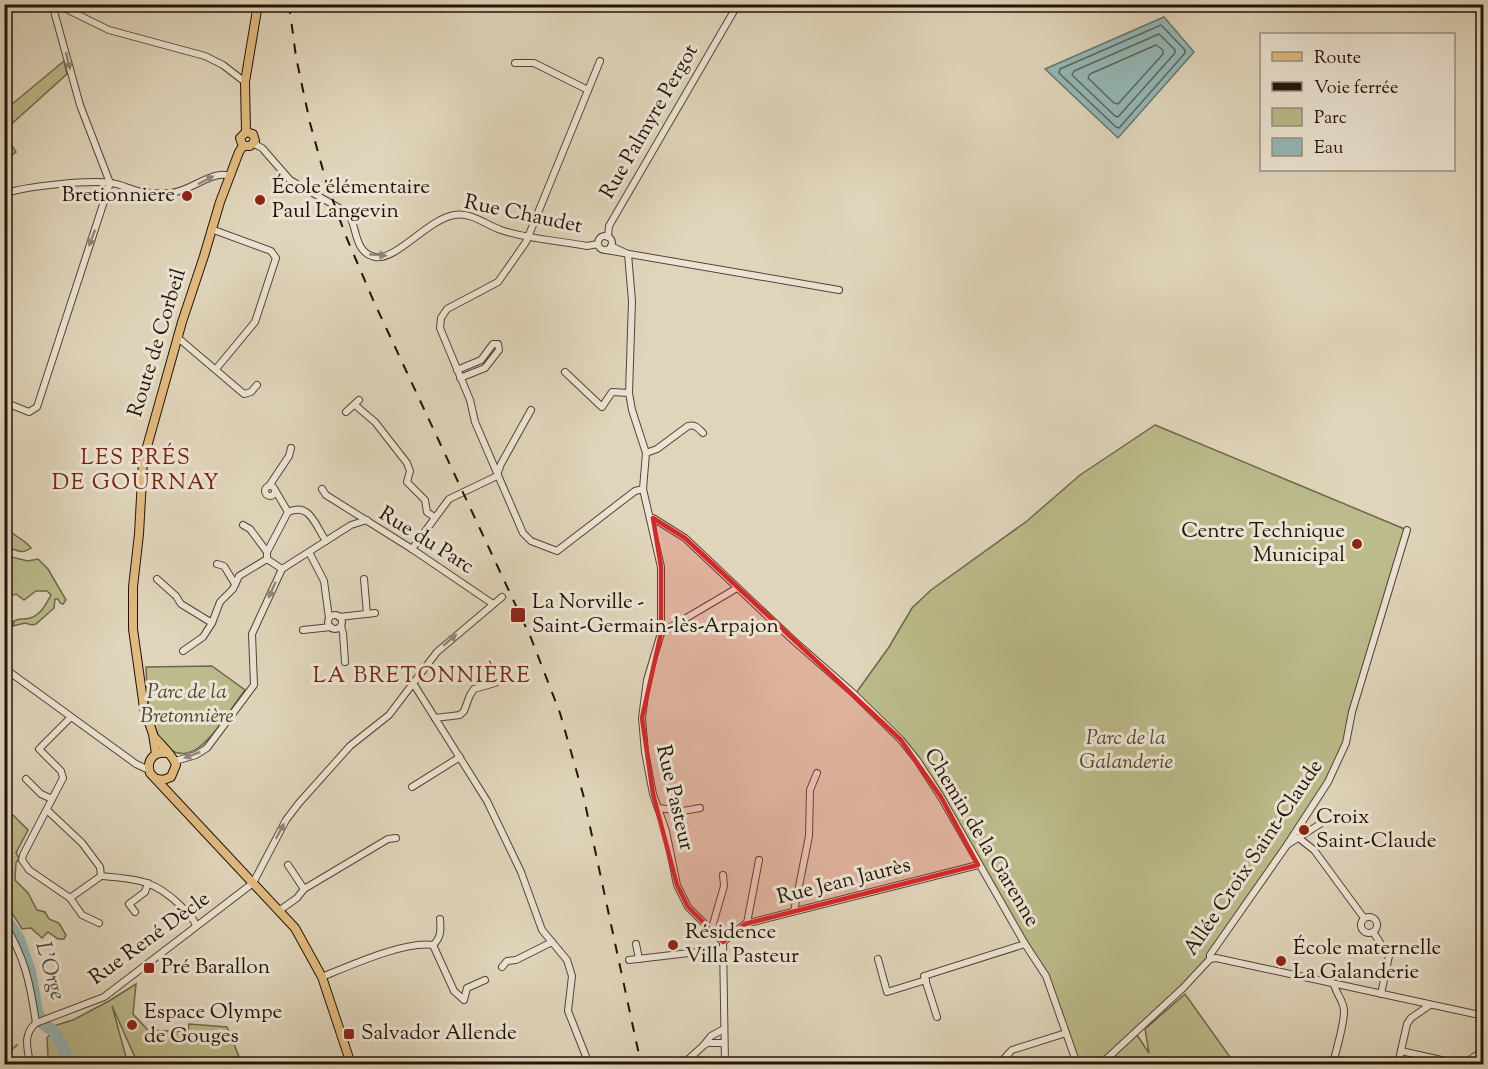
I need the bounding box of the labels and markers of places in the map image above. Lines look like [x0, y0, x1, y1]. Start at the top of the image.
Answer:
place label: École élémentaire Paul Langevin [272, 173, 430, 227]
place label: Bretionniere [62, 181, 175, 211]
marker: Bretionniere [180, 189, 194, 203]
marker: École élémentaire Paul Langevin [253, 193, 267, 207]
place label: Centre Technique Municipal [1181, 517, 1345, 571]
marker: Centre Technique Municipal [1350, 537, 1364, 551]
place label: La Norville - Saint-Germain-lès-Arpajon [532, 588, 779, 642]
marker: La Norville - Saint-Germain-lès-Arpajon [509, 606, 527, 624]
place label: Croix Saint-Claude [1316, 803, 1436, 857]
marker: Croix Saint-Claude [1297, 823, 1311, 837]
place label: Résidence Villa Pasteur [685, 918, 799, 972]
place label: École maternelle La Galanderie [1293, 934, 1441, 988]
marker: Résidence Villa Pasteur [666, 938, 680, 952]
place label: Pré Barallon [161, 953, 270, 983]
marker: École maternelle La Galanderie [1274, 954, 1288, 968]
marker: Pré Barallon [142, 961, 156, 975]
place label: Espace Olympe de Gouges [144, 998, 282, 1052]
marker: Espace Olympe de Gouges [125, 1018, 139, 1032]
place label: Salvador Allende [361, 1019, 517, 1049]
marker: Salvador Allende [342, 1027, 356, 1041]

